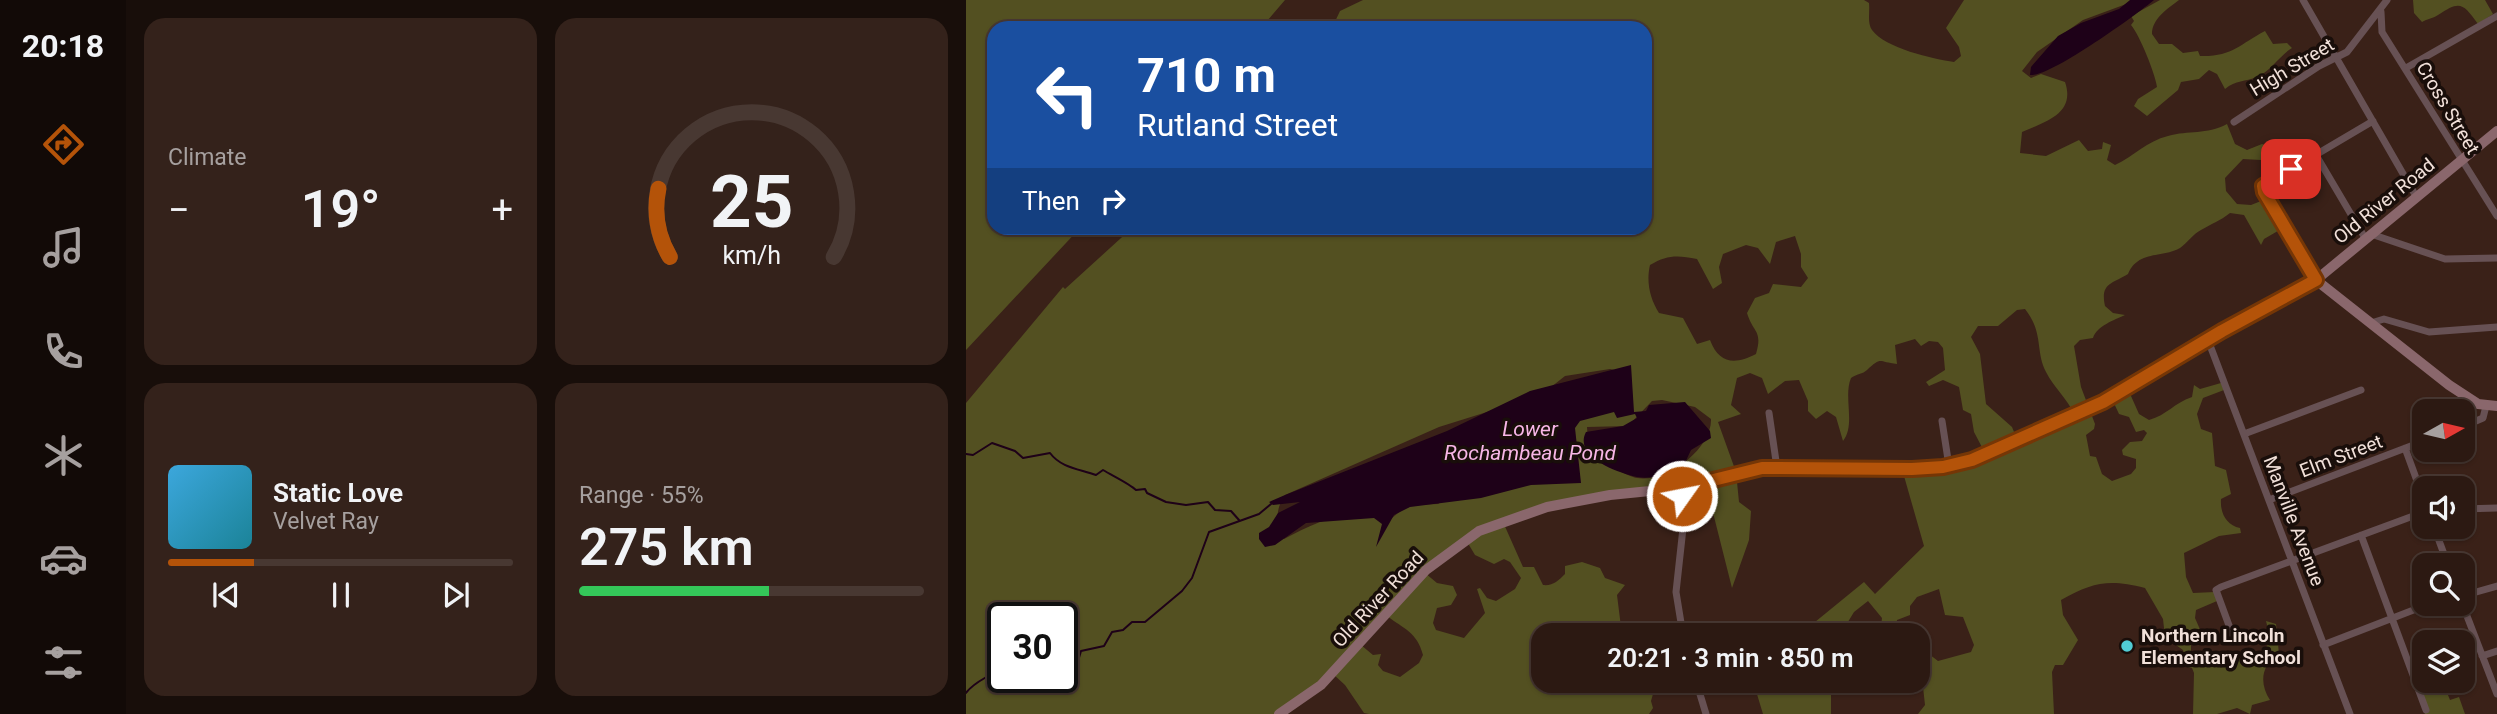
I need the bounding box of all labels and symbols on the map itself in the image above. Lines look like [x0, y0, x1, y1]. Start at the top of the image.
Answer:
street label: High Street [2246, 33, 2338, 101]
street label: Cross Street [2411, 58, 2485, 158]
pin [2261, 139, 2321, 199]
street label: Old River Road [2329, 153, 2439, 249]
north arrow [2412, 399, 2474, 462]
water label: Lower Rochambeau Pond [1444, 417, 1616, 465]
street label: Elm Street [2296, 430, 2386, 482]
street label: Manville Avenue [2259, 453, 2329, 589]
position arrow [1645, 459, 1719, 533]
street label: Old River Road [1328, 546, 1428, 652]
speed limit sign: 30 [987, 602, 1078, 693]
place label: Northern Lincoln Elementary School [2141, 624, 2301, 669]
marker: Northern Lincoln Elementary School [2119, 638, 2135, 654]

